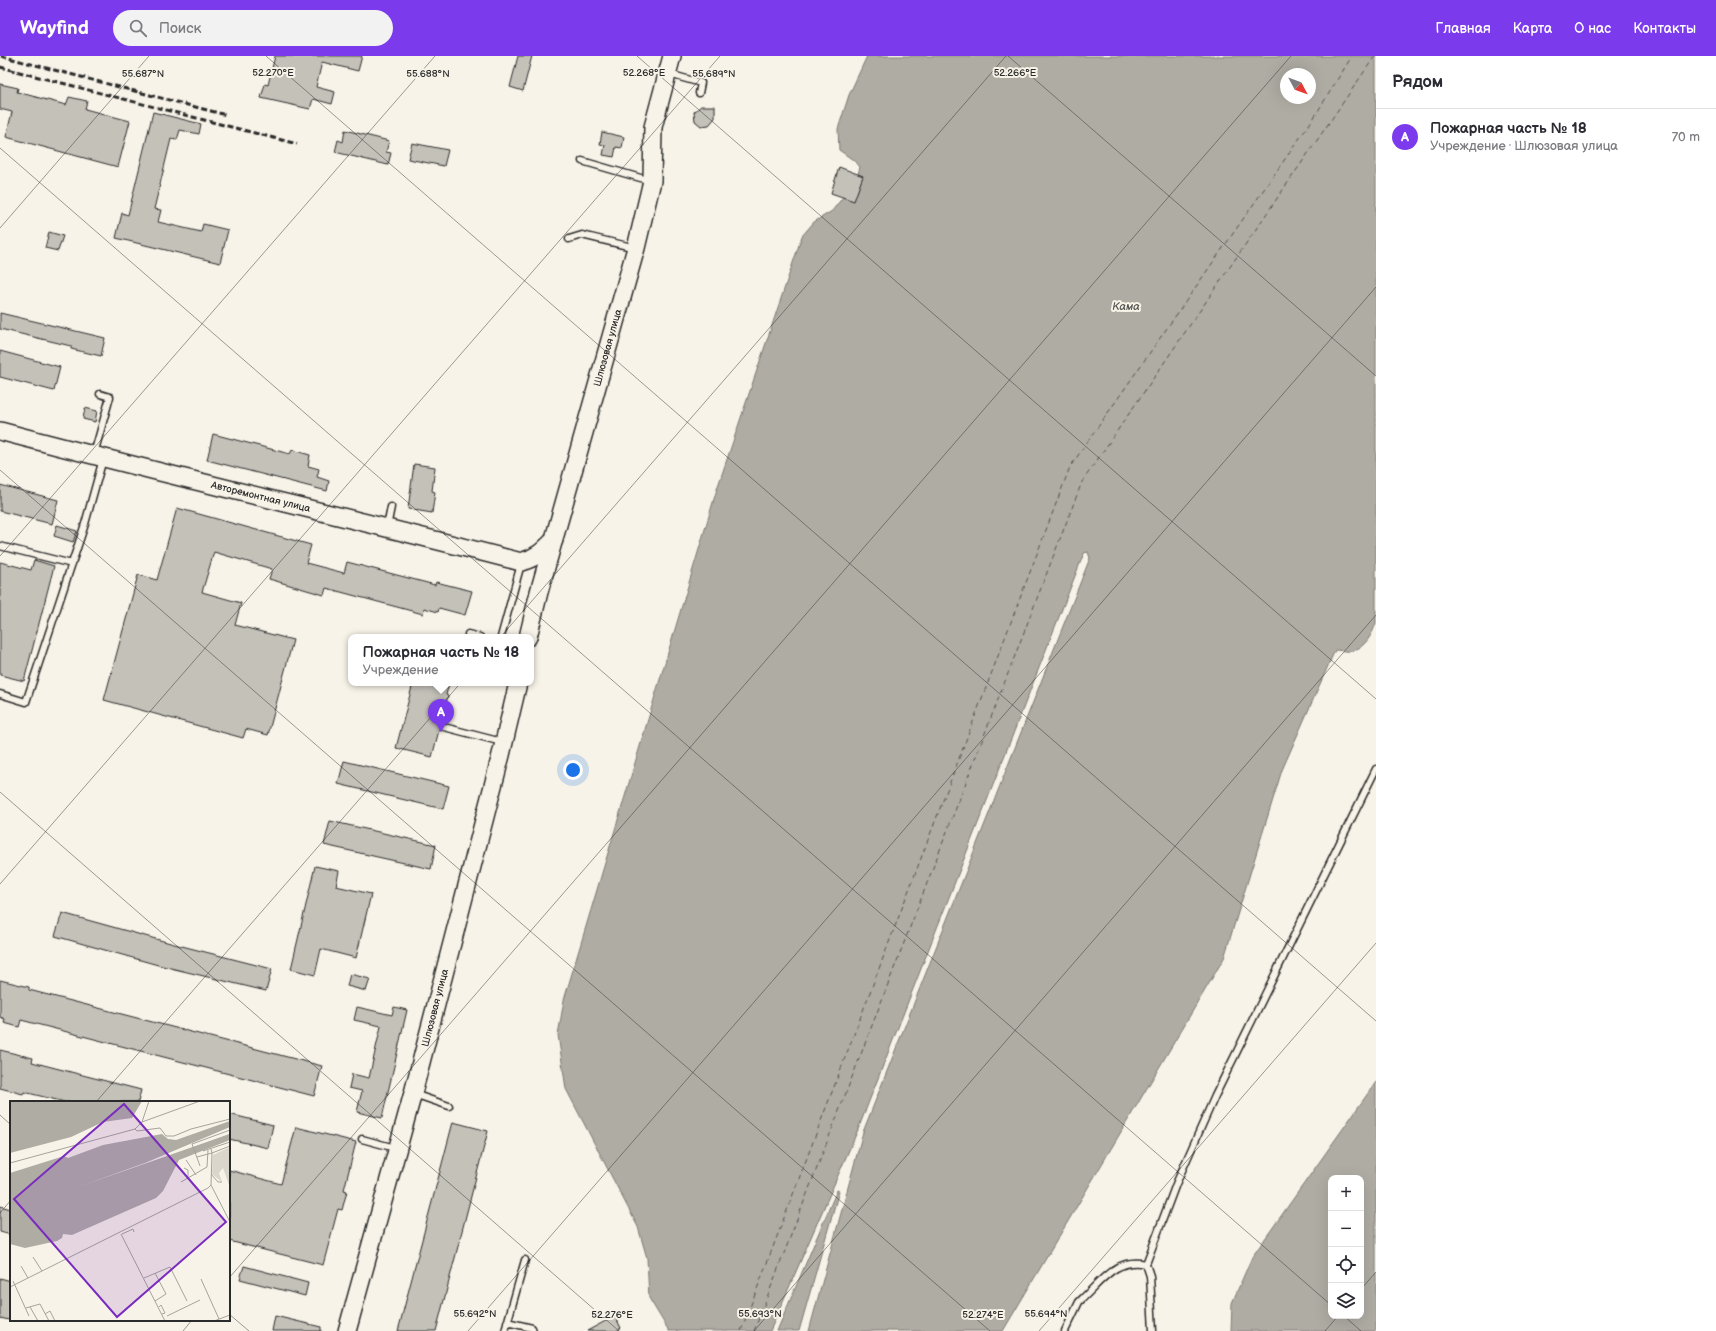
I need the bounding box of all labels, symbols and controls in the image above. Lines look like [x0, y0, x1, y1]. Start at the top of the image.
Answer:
search box [113, 10, 393, 46]
text: Wayfind [20, 17, 89, 40]
icon: search [127, 17, 149, 39]
text: Поиск [159, 19, 202, 38]
text: Главная [1436, 20, 1491, 37]
text: Карта [1513, 20, 1552, 37]
text: О нас [1574, 20, 1611, 37]
text: Контакты [1633, 20, 1696, 37]
text: 52.270°E [252, 67, 294, 79]
text: 52.268°E [623, 67, 666, 79]
text: 52.266°E [994, 67, 1037, 79]
text: 55.687°N [122, 68, 164, 80]
text: 55.688°N [406, 68, 450, 80]
text: 55.689°N [692, 68, 736, 80]
north arrow [1280, 68, 1316, 104]
text: Рядом [1392, 72, 1443, 92]
text: Пожарная часть № 18 [1430, 119, 1587, 138]
text: A [1401, 129, 1409, 145]
text: 70 m [1672, 129, 1700, 145]
text: Учреждение · Шлюзовая улица [1430, 138, 1618, 154]
water label: Кама [1112, 300, 1140, 313]
street label: Шлюзовая улица [591, 308, 624, 388]
street label: Авторемонтная улица [209, 479, 312, 515]
popup [348, 634, 534, 686]
text: Пожарная часть № 18 [363, 643, 519, 662]
text: Учреждение [363, 662, 438, 678]
pin: A [428, 699, 454, 732]
your location [563, 760, 583, 780]
street label: Шлюзовая улица [419, 968, 451, 1048]
inset map [10, 1101, 230, 1321]
map controls [1328, 1175, 1364, 1319]
button: + [1328, 1175, 1364, 1211]
button: − [1328, 1211, 1364, 1247]
button: locate [1328, 1247, 1364, 1283]
button: layers [1328, 1283, 1364, 1319]
text: 55.692°N [453, 1308, 497, 1320]
text: 55.693°N [738, 1308, 782, 1320]
text: 55.694°N [1024, 1308, 1068, 1320]
text: 52.276°E [591, 1309, 633, 1321]
text: 52.274°E [962, 1309, 1004, 1321]

